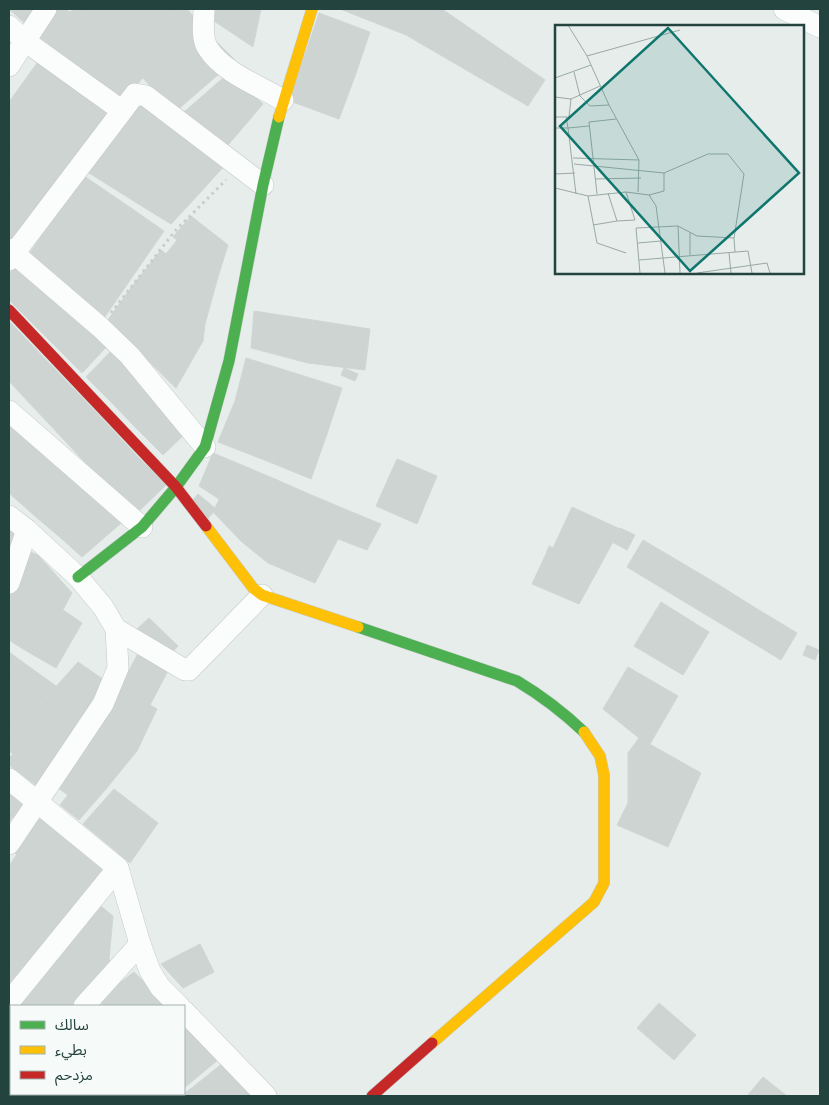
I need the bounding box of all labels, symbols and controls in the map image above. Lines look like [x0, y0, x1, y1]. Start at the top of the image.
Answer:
inset map [555, 25, 804, 274]
legend [10, 1005, 185, 1095]
text: سالك [55, 1014, 89, 1036]
text: بطيء [55, 1039, 87, 1061]
text: مزدحم [55, 1064, 93, 1086]

